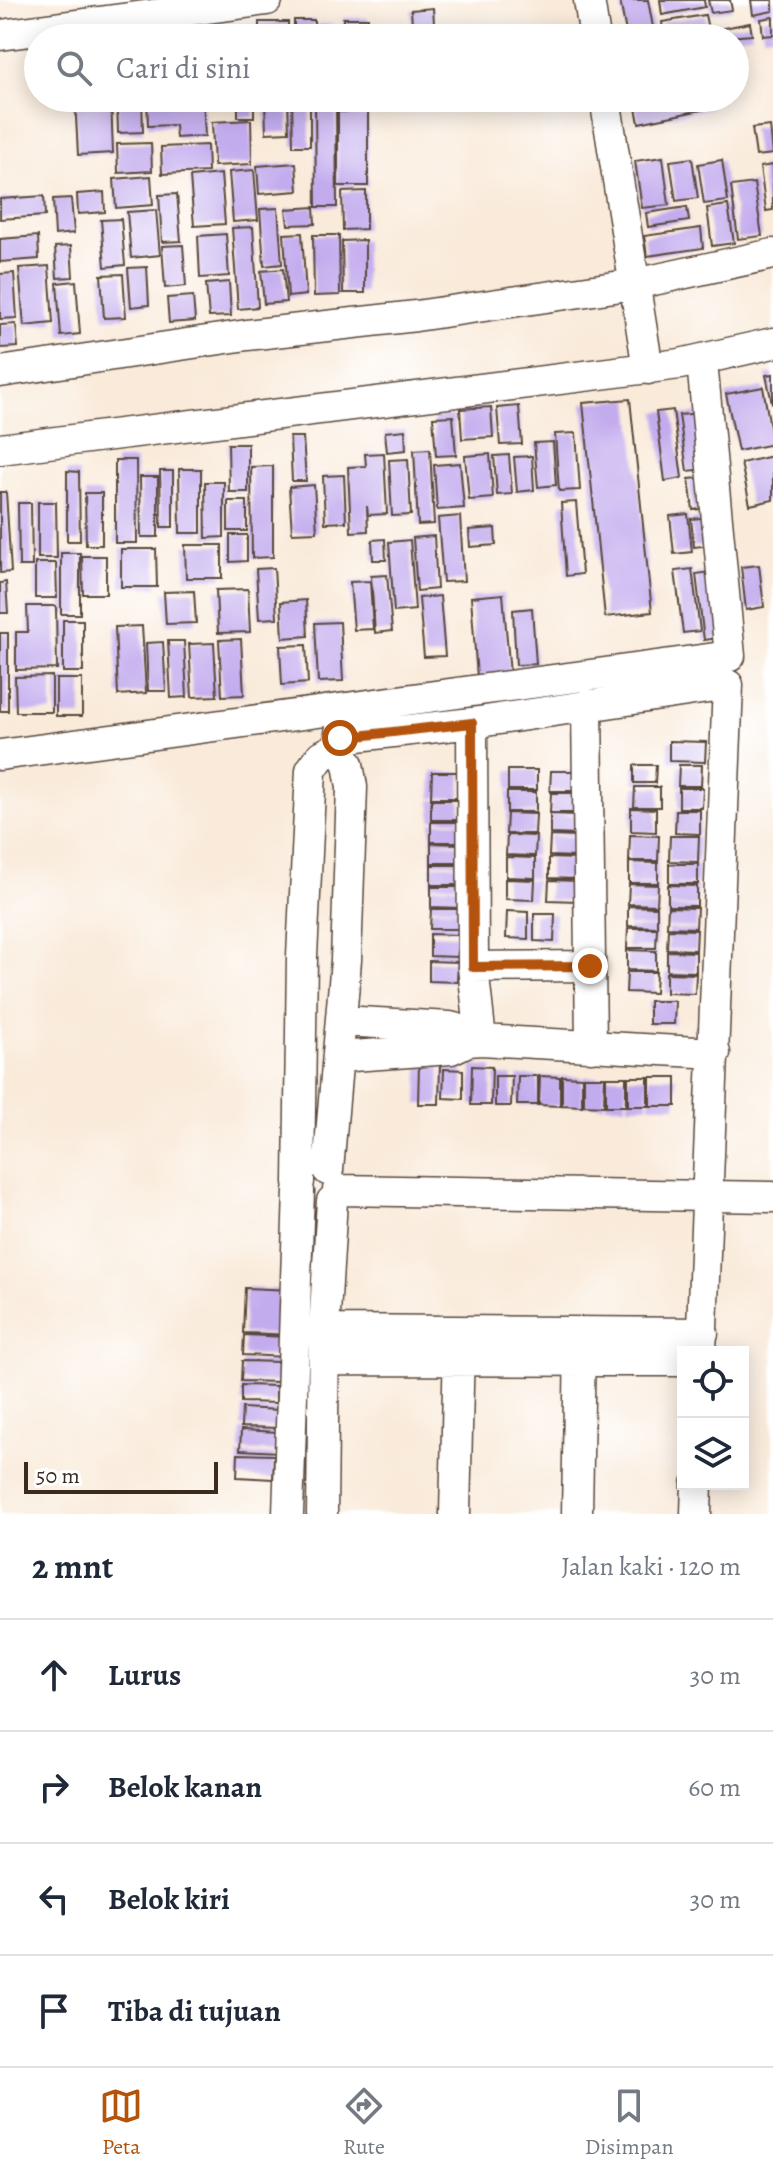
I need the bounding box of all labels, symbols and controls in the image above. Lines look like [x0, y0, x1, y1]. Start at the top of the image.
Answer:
search box [24, 24, 749, 112]
icon: search [52, 46, 96, 90]
text: Cari di sini [116, 48, 251, 88]
route start [322, 720, 358, 756]
route end [572, 948, 608, 984]
map controls [677, 1346, 749, 1490]
button: locate [677, 1346, 749, 1418]
button: layers [677, 1418, 749, 1490]
scale bar [24, 1458, 218, 1494]
text: 50 m [36, 1461, 80, 1491]
text: 2 mnt [32, 1543, 113, 1590]
text: Jalan kaki · 120 m [561, 1549, 741, 1584]
icon: ahead [32, 1653, 76, 1697]
text: Lurus [108, 1655, 181, 1695]
text: 30 m [690, 1658, 741, 1693]
icon: right [32, 1765, 76, 1809]
text: Belok kanan [108, 1767, 262, 1807]
text: 60 m [688, 1770, 741, 1805]
icon: left [32, 1877, 76, 1921]
text: Belok kiri [108, 1879, 230, 1919]
text: 30 m [690, 1882, 741, 1917]
icon: arrive [32, 1989, 76, 2033]
text: Tiba di tujuan [108, 1991, 281, 2031]
tab: Peta [99, 2084, 143, 2162]
tab: Rute [342, 2084, 386, 2162]
tab: Disimpan [585, 2084, 674, 2162]

